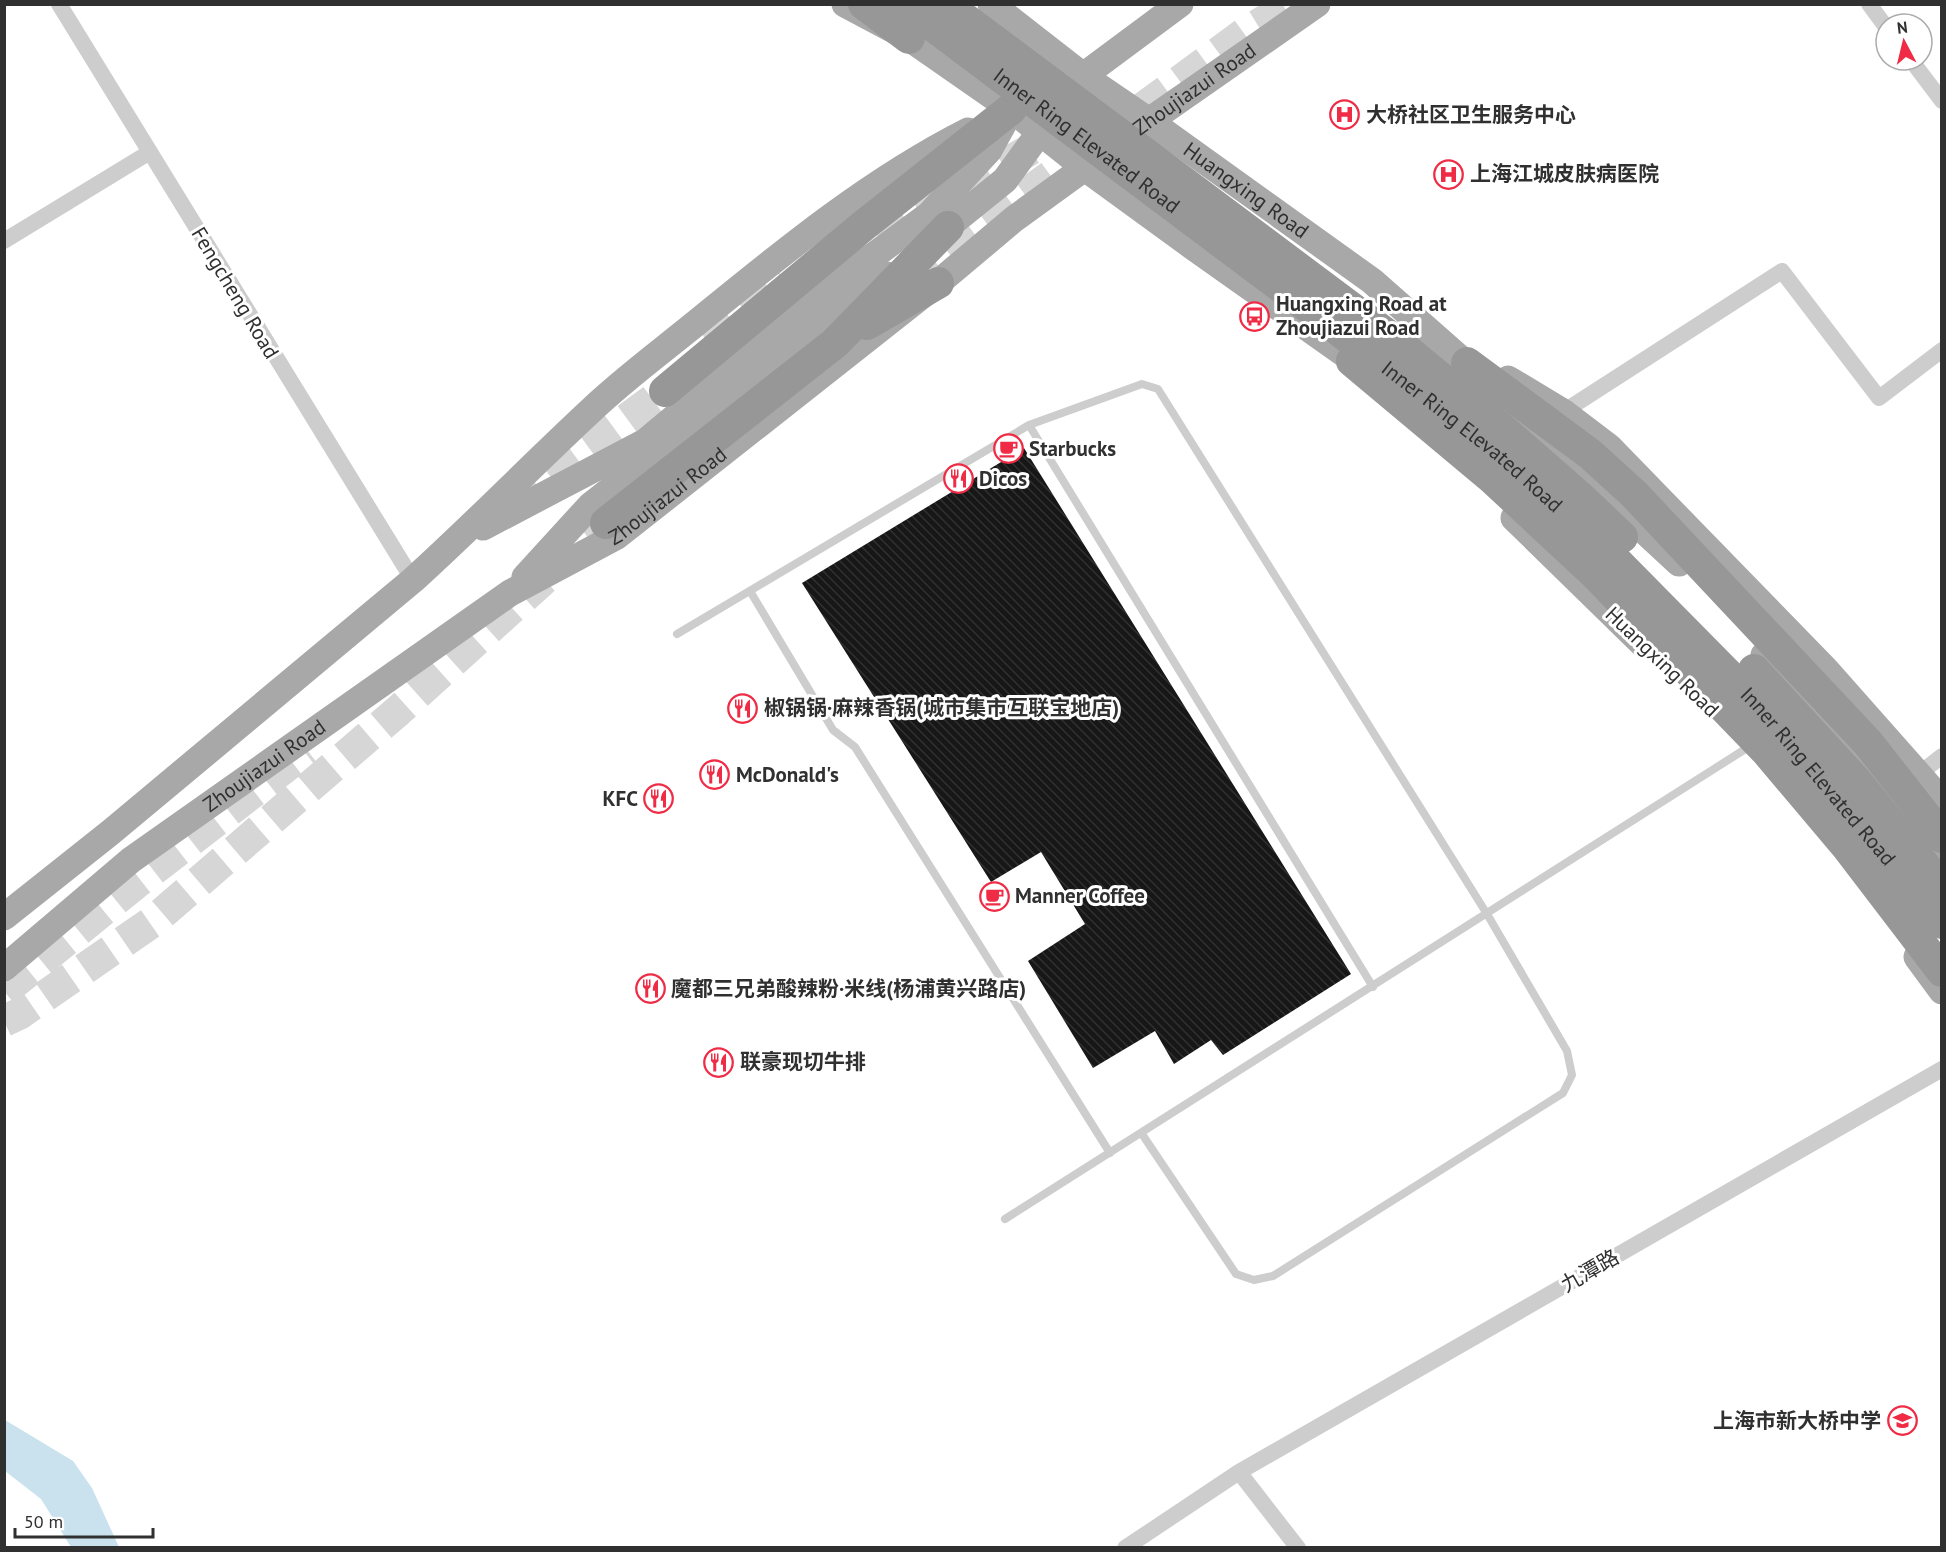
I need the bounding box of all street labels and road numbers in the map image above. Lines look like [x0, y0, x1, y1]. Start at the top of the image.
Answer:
street label: Zhoujiazui Road [1128, 37, 1261, 141]
street label: Inner Ring Elevated Road [988, 62, 1185, 219]
street label: Huangxing Road [1178, 136, 1314, 244]
street label: Fengcheng Road [186, 222, 285, 363]
street label: Inner Ring Elevated Road [1376, 354, 1569, 518]
street label: Zhoujiazui Road [604, 441, 732, 551]
street label: Huangxing Road [1600, 601, 1725, 723]
street label: Inner Ring Elevated Road [1735, 681, 1902, 871]
street label: Zhoujiazui Road [198, 713, 331, 818]
street label: 九潭路 [1556, 1243, 1624, 1298]

